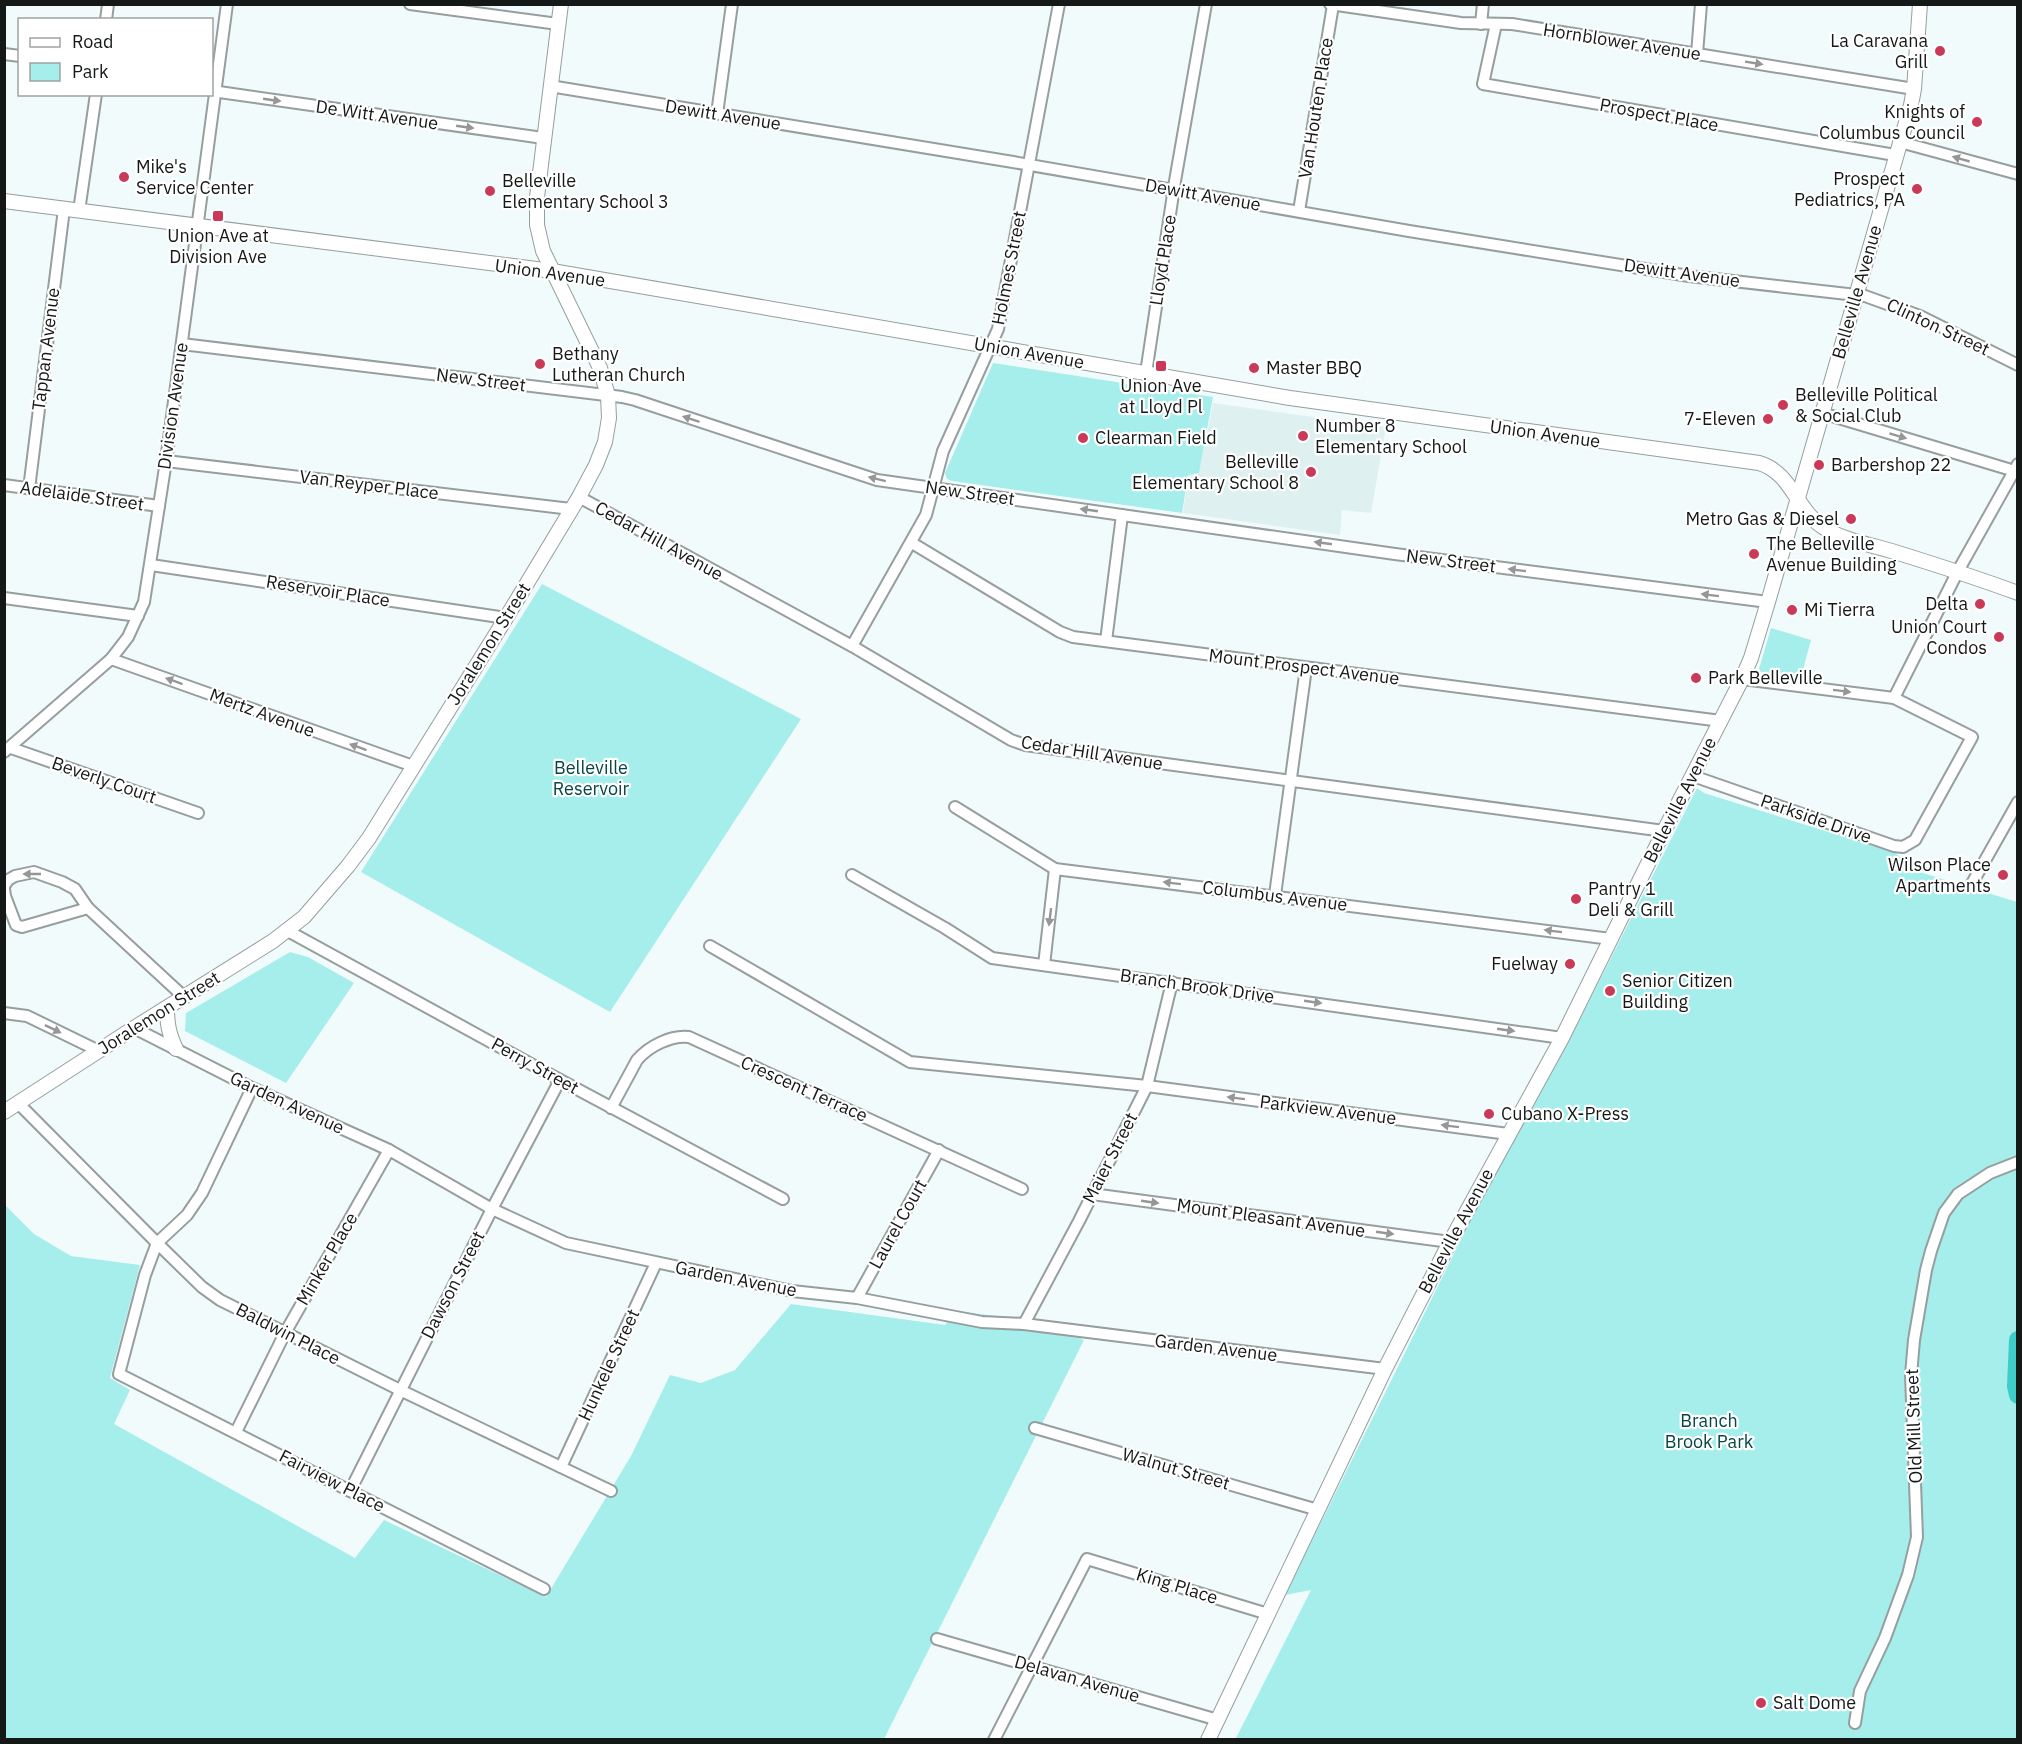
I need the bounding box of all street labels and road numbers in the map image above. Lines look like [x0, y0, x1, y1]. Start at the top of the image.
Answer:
street label: Hornblower Avenue [1541, 18, 1703, 65]
street label: Van Houten Place [1293, 36, 1338, 180]
street label: Prospect Place [1598, 93, 1720, 136]
street label: Dewitt Avenue [663, 94, 783, 135]
street label: De Witt Avenue [314, 95, 440, 135]
street label: Dewitt Avenue [1143, 173, 1263, 216]
street label: Holmes Street [986, 209, 1031, 327]
street label: Lloyd Place [1144, 213, 1181, 307]
street label: Belleville Avenue [1826, 222, 1887, 362]
street label: Union Avenue [493, 253, 607, 292]
street label: Dewitt Avenue [1623, 253, 1742, 292]
street label: Tappan Avenue [27, 286, 64, 412]
street label: Clinton Street [1883, 293, 1993, 360]
street label: Union Avenue [972, 331, 1086, 374]
street label: Division Avenue [152, 341, 193, 471]
street label: New Street [435, 363, 527, 396]
street label: Union Avenue [1488, 414, 1602, 453]
street label: Van Reyper Place [298, 465, 440, 504]
street label: Adelaide Street [19, 475, 145, 516]
street label: New Street [924, 475, 1016, 510]
street label: Cedar Hill Avenue [591, 496, 728, 585]
street label: New Street [1405, 544, 1497, 577]
street label: Reservoir Place [265, 569, 392, 612]
street label: Joralemon Street [442, 578, 535, 709]
street label: Mount Prospect Avenue [1207, 643, 1401, 690]
street label: Mertz Avenue [206, 683, 318, 742]
street label: Cedar Hill Avenue [1020, 730, 1165, 775]
street label: Belleville Avenue [1638, 733, 1721, 867]
street label: Beverly Court [49, 751, 159, 808]
street label: Parkside Drive [1758, 789, 1875, 848]
street label: Columbus Avenue [1201, 875, 1349, 916]
street label: Branch Brook Drive [1118, 963, 1276, 1008]
street label: Joralemon Street [93, 966, 224, 1059]
street label: Perry Street [487, 1032, 583, 1099]
street label: Crescent Terrace [737, 1050, 871, 1127]
street label: Garden Avenue [226, 1066, 348, 1139]
street label: Parkview Avenue [1258, 1090, 1398, 1129]
street label: Maier Street [1077, 1109, 1142, 1207]
street label: Belleville Avenue [1413, 1164, 1498, 1297]
street label: Laurel Court [864, 1175, 932, 1273]
street label: Mount Pleasant Avenue [1175, 1193, 1367, 1242]
street label: Minker Place [291, 1208, 362, 1309]
street label: Dawson Street [415, 1227, 490, 1343]
street label: Garden Avenue [673, 1255, 799, 1302]
street label: Baldwin Place [232, 1297, 344, 1370]
street label: Hunkele Street [573, 1305, 644, 1424]
street label: Garden Avenue [1153, 1329, 1279, 1366]
street label: Old Mill Street [1900, 1368, 1927, 1484]
street label: Walnut Street [1120, 1442, 1233, 1495]
street label: Fairview Place [275, 1444, 389, 1517]
street label: King Place [1134, 1562, 1221, 1609]
street label: Delavan Avenue [1012, 1650, 1143, 1707]

